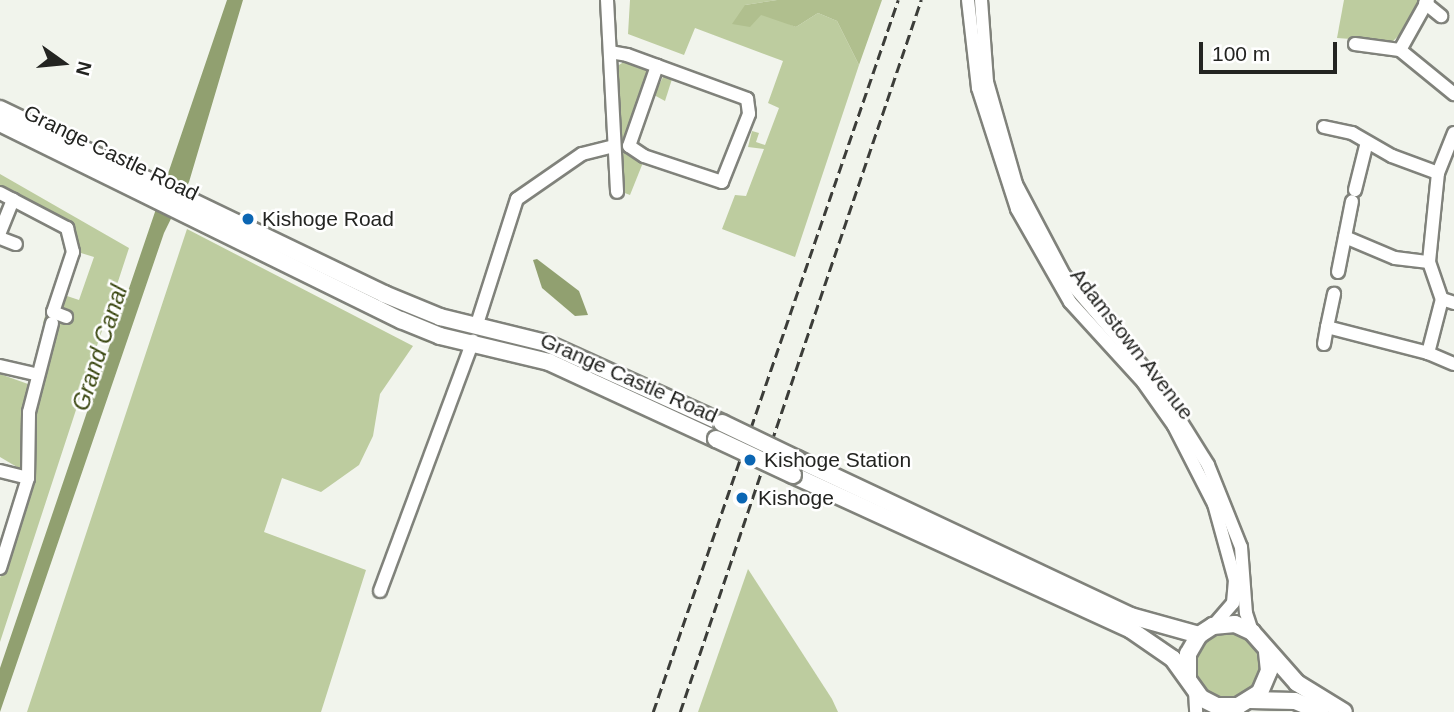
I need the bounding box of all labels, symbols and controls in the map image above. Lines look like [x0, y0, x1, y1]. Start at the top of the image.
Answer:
north arrow [28, 28, 98, 98]
scale bar [1202, 28, 1340, 72]
text: 100 m [1212, 42, 1270, 65]
text: N [72, 59, 96, 78]
street label: Grange Castle Road [19, 100, 203, 206]
place label: Kishoge Road [262, 206, 394, 232]
marker: Kishoge Road [240, 211, 256, 227]
street label: Adamstown Avenue [1065, 263, 1199, 425]
water label: Grand Canal [67, 282, 133, 414]
street label: Grange Castle Road [536, 328, 722, 428]
place label: Kishoge Station [764, 447, 911, 473]
marker: Kishoge Station [742, 452, 758, 468]
place label: Kishoge [758, 485, 834, 511]
marker: Kishoge [732, 488, 752, 508]

